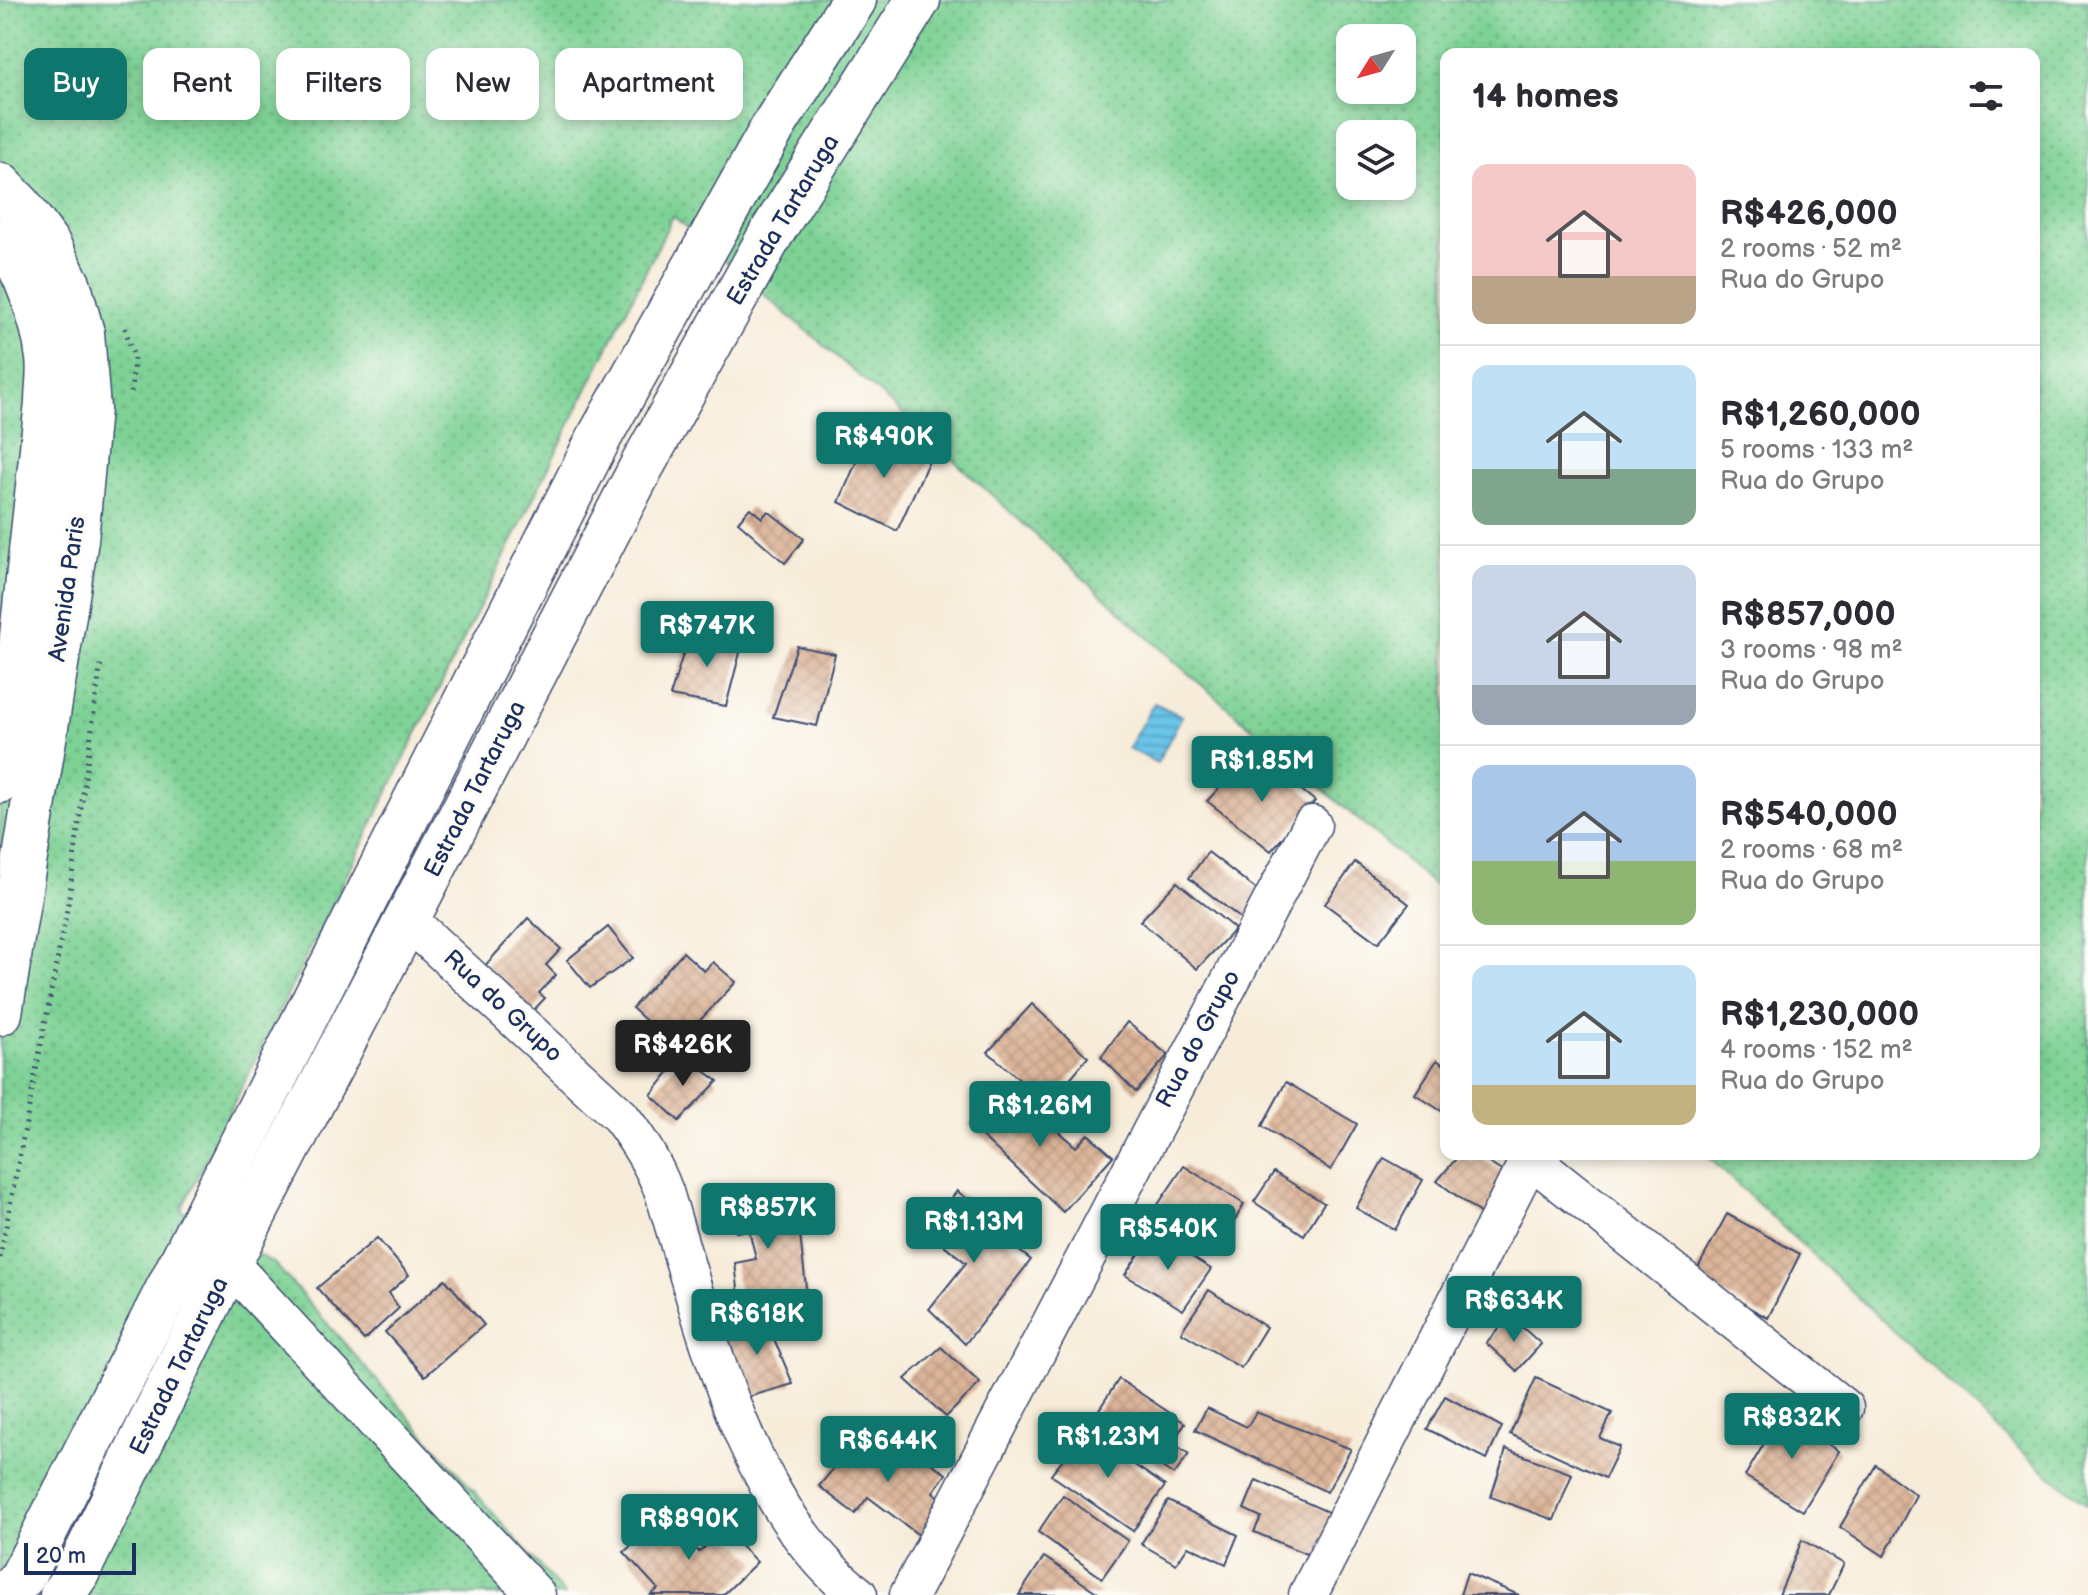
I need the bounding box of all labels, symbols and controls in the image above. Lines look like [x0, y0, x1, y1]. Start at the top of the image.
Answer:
north arrow [1336, 24, 1416, 104]
map controls [1336, 24, 1416, 200]
chip: Buy [24, 48, 127, 120]
chip: Rent [143, 48, 260, 120]
chip: Filters [276, 48, 410, 120]
chip: New [426, 48, 539, 120]
chip: Apartment [555, 48, 743, 120]
icon: filters [1964, 74, 2008, 118]
text: 14 homes [1472, 76, 1619, 117]
button: layers [1336, 120, 1416, 200]
street label: Estrada Tartaruga [721, 129, 845, 311]
text: R$426,000 [1720, 193, 1898, 234]
icon: home [1536, 196, 1632, 292]
text: 2 rooms · 52 m² [1720, 234, 1902, 265]
text: Rua do Grupo [1720, 265, 1885, 296]
text: R$1,260,000 [1720, 394, 1921, 435]
icon: home [1536, 397, 1632, 493]
pin: R$490K [819, 412, 949, 480]
text: R$490K [834, 422, 934, 453]
text: 5 rooms · 133 m² [1720, 435, 1913, 466]
text: Rua do Grupo [1720, 466, 1885, 497]
street label: Avenida Paris [42, 514, 92, 664]
text: R$857,000 [1720, 594, 1896, 635]
icon: home [1536, 597, 1632, 693]
pin: R$747K [642, 601, 772, 669]
text: R$747K [659, 611, 755, 642]
text: 3 rooms · 98 m² [1720, 635, 1903, 666]
text: Rua do Grupo [1720, 666, 1885, 697]
street label: Estrada Tartaruga [418, 696, 532, 882]
pin: R$1.85M [1188, 736, 1336, 804]
text: R$1.85M [1210, 746, 1314, 777]
text: R$540,000 [1720, 794, 1898, 835]
icon: home [1536, 797, 1632, 893]
text: 2 rooms · 68 m² [1720, 835, 1903, 866]
text: Rua do Grupo [1720, 866, 1885, 897]
street label: Rua do Grupo [438, 944, 568, 1068]
street label: Rua do Grupo [1150, 965, 1246, 1113]
text: R$1,230,000 [1720, 994, 1919, 1035]
icon: home [1536, 997, 1632, 1093]
pin: R$426K [618, 1020, 748, 1088]
text: R$426K [633, 1030, 733, 1061]
text: 4 rooms · 152 m² [1720, 1035, 1913, 1066]
text: Rua do Grupo [1720, 1066, 1885, 1097]
pin: R$1.26M [966, 1081, 1114, 1149]
text: R$1.26M [987, 1091, 1093, 1122]
pin: R$857K [703, 1183, 833, 1251]
text: R$857K [719, 1193, 817, 1224]
pin: R$1.13M [900, 1197, 1048, 1265]
pin: R$540K [1103, 1204, 1233, 1272]
text: R$1.13M [924, 1207, 1024, 1238]
text: R$540K [1118, 1214, 1218, 1245]
street label: Estrada Tartaruga [123, 1272, 235, 1460]
pin: R$634K [1449, 1276, 1579, 1344]
text: R$634K [1465, 1286, 1563, 1317]
pin: R$618K [692, 1289, 822, 1357]
text: R$618K [710, 1299, 804, 1330]
pin: R$832K [1727, 1393, 1857, 1461]
text: R$832K [1742, 1403, 1842, 1434]
pin: R$1.23M [1034, 1412, 1182, 1480]
pin: R$644K [823, 1416, 953, 1484]
text: R$1.23M [1056, 1422, 1160, 1453]
text: R$644K [838, 1426, 938, 1457]
pin: R$890K [624, 1494, 754, 1562]
text: R$890K [639, 1504, 739, 1535]
scale bar [24, 1539, 136, 1575]
text: 20 m [36, 1543, 86, 1570]

